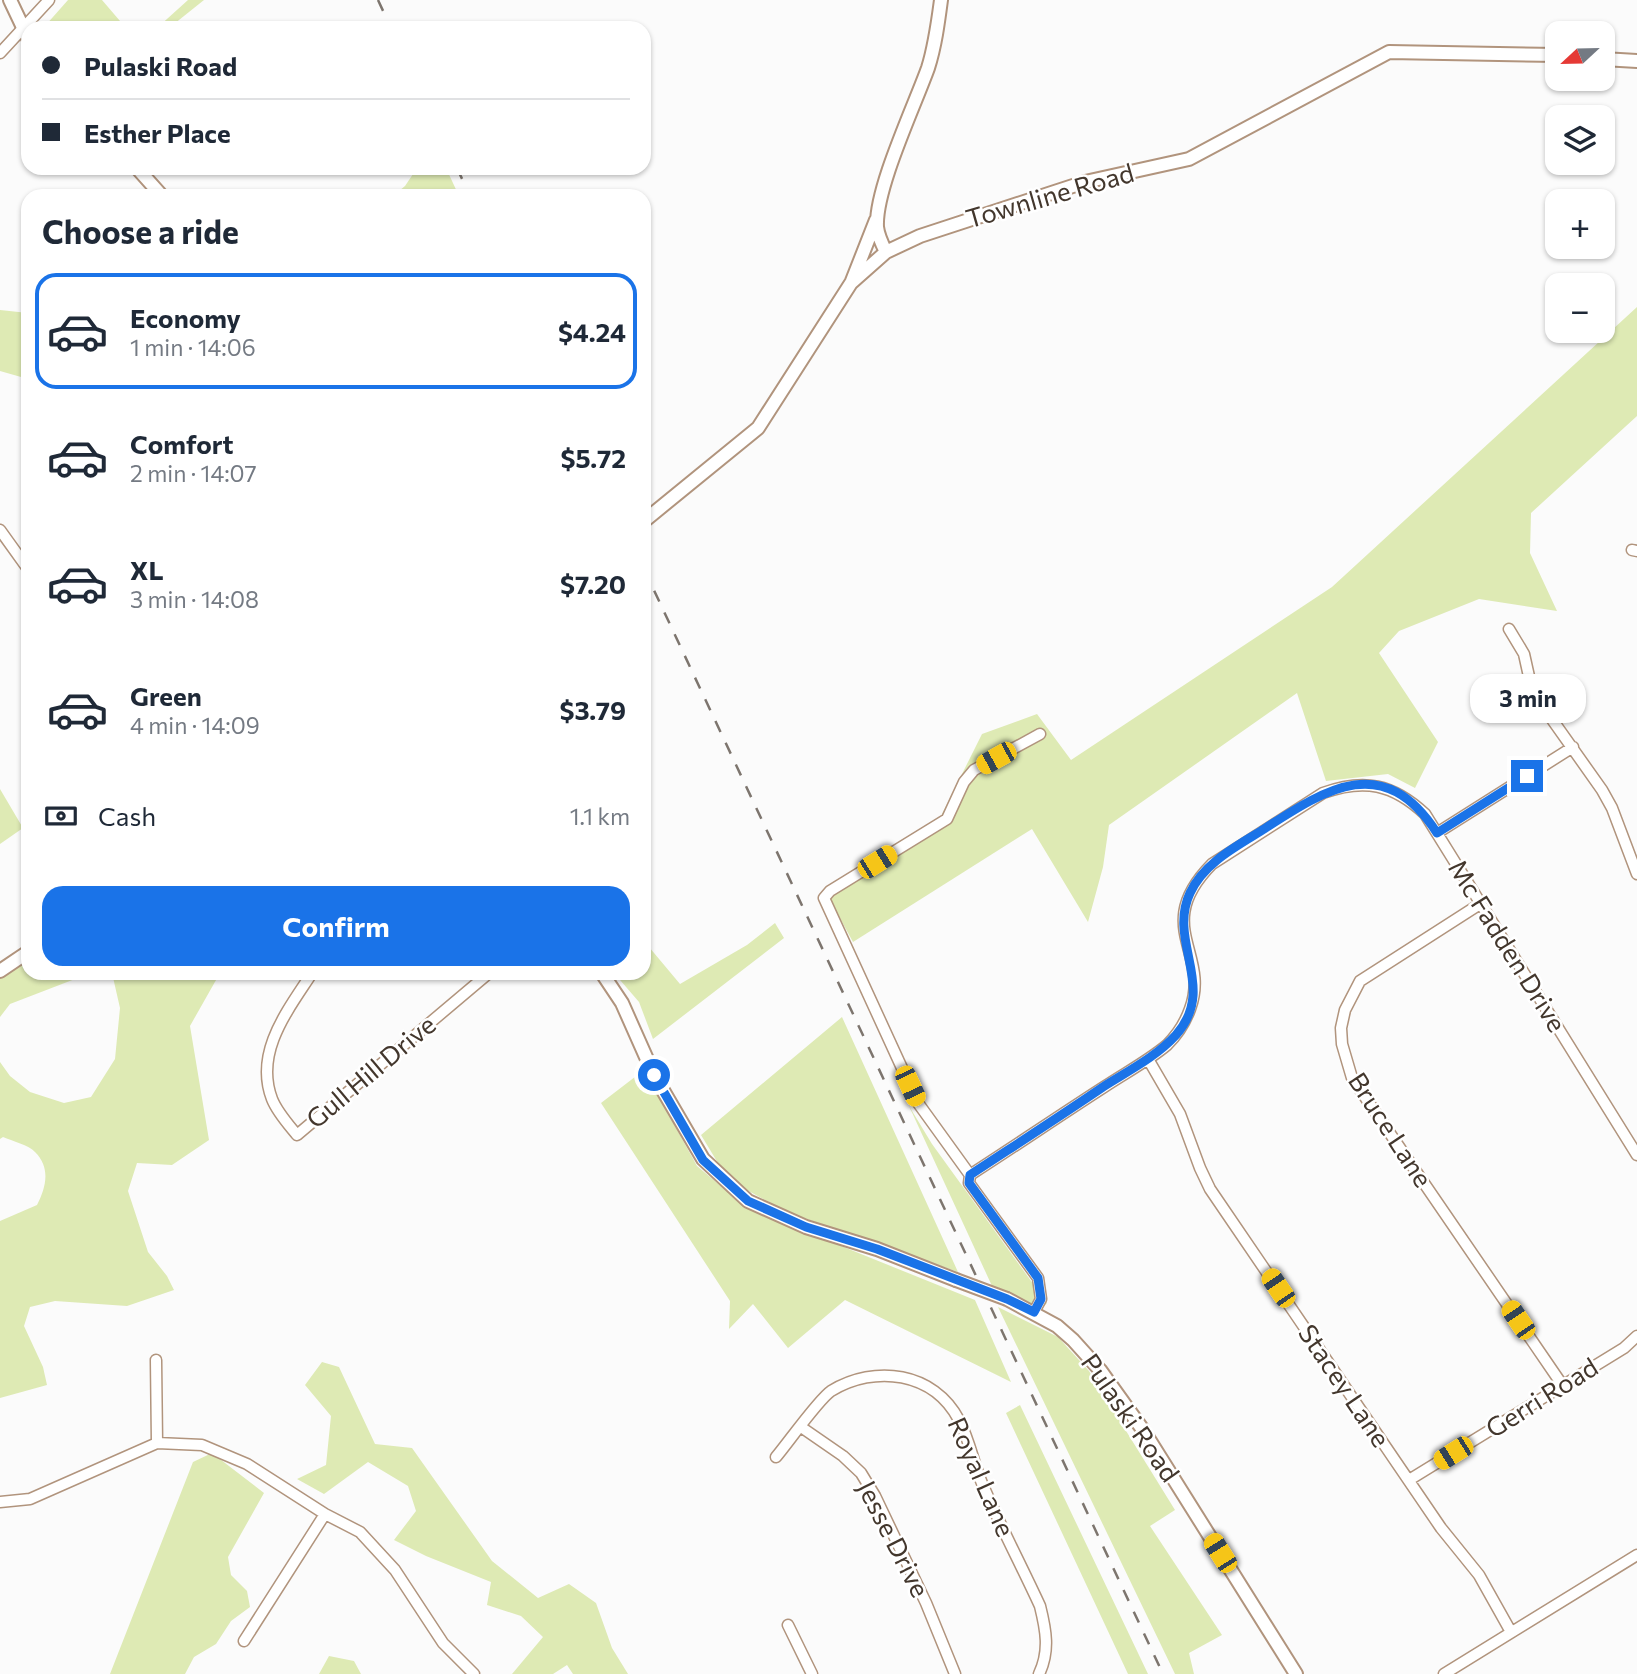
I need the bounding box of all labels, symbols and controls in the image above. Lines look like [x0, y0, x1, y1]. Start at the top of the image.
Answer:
north arrow [1545, 21, 1615, 91]
map controls [1545, 21, 1615, 343]
text: Pulaski Road [84, 50, 237, 81]
button: layers [1545, 105, 1615, 175]
text: Esther Place [84, 117, 231, 148]
street label: Townline Road [962, 156, 1137, 233]
button: + [1545, 189, 1615, 259]
text: Choose a ride [42, 211, 239, 251]
button: − [1545, 273, 1615, 343]
icon: car [46, 300, 109, 363]
text: Economy [130, 302, 241, 333]
text: $4.24 [558, 316, 626, 347]
text: 1 min · 14:06 [130, 333, 256, 361]
icon: car [46, 426, 109, 489]
text: Comfort [130, 428, 233, 459]
text: $5.72 [561, 442, 626, 473]
text: 2 min · 14:07 [130, 459, 257, 487]
icon: car [46, 552, 109, 615]
text: XL [130, 554, 164, 585]
text: $7.20 [560, 568, 626, 599]
text: 3 min · 14:08 [130, 585, 259, 613]
callout: 3 min [1469, 674, 1585, 724]
icon: car [46, 678, 109, 741]
text: Green [130, 680, 202, 711]
text: 3 min [1499, 684, 1557, 712]
text: $3.79 [559, 694, 626, 725]
text: 4 min · 14:09 [130, 711, 260, 739]
car [973, 739, 1020, 777]
route end [1511, 760, 1543, 792]
icon: cash [42, 797, 80, 835]
text: Cash [98, 800, 156, 831]
text: 1.1 km [570, 802, 630, 830]
car [854, 842, 901, 882]
street label: Mc Fadden Drive [1443, 853, 1574, 1037]
button: Confirm [42, 886, 630, 966]
street label: Gull Hill Drive [299, 1008, 441, 1134]
route start [638, 1059, 670, 1091]
car [892, 1063, 929, 1109]
street label: Bruce Lane [1343, 1066, 1440, 1192]
car [1258, 1265, 1299, 1311]
car [1498, 1297, 1539, 1343]
street label: Stacey Lane [1293, 1318, 1398, 1452]
street label: Pulaski Road [1076, 1347, 1187, 1487]
street label: Gerri Road [1480, 1350, 1603, 1443]
street label: Royal Lane [942, 1412, 1022, 1541]
car [1430, 1433, 1477, 1473]
street label: Jesse Drive [852, 1475, 937, 1602]
car [1200, 1530, 1241, 1576]

